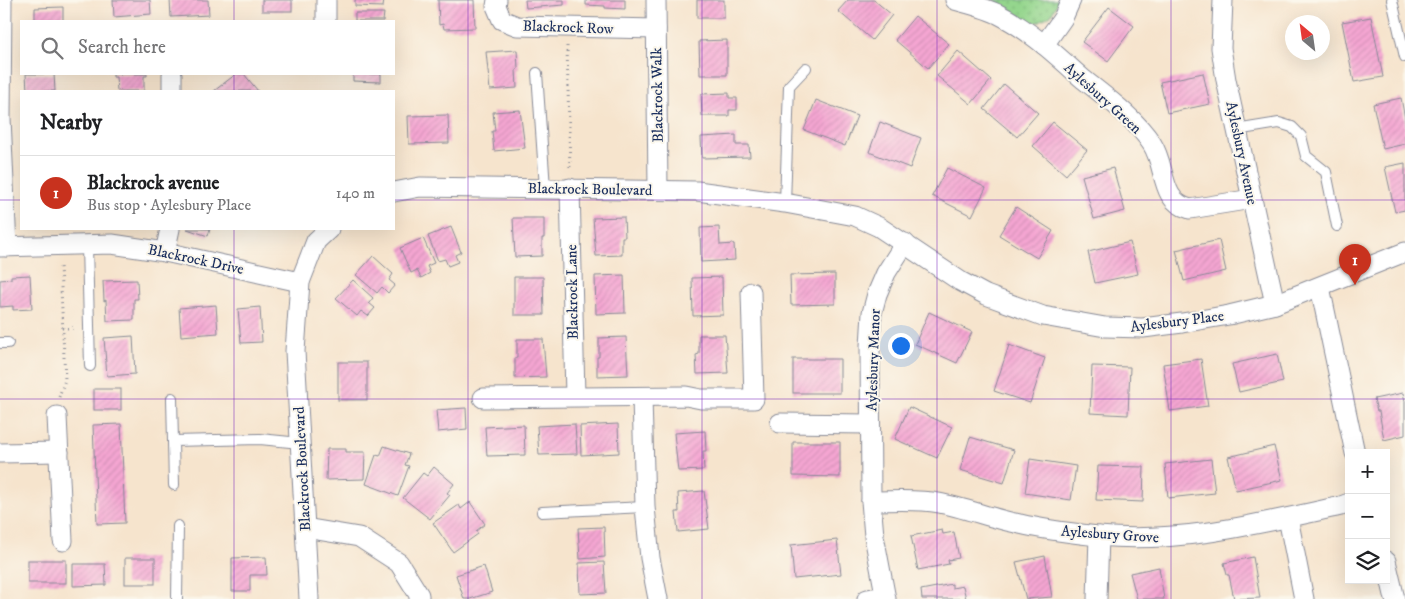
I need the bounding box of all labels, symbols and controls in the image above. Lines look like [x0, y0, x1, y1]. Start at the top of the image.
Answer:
north arrow [1285, 15, 1330, 60]
street label: Blackrock Row [522, 16, 614, 39]
search box [20, 20, 395, 75]
icon: search [38, 34, 66, 62]
text: Search here [78, 36, 166, 59]
street label: Blackrock Walk [647, 47, 668, 143]
street label: Aylesbury Green [1060, 58, 1146, 138]
street label: Aylesbury Avenue [1221, 100, 1262, 207]
text: Nearby [40, 110, 102, 136]
text: Blackrock avenue [87, 172, 219, 195]
street label: Blackrock Boulevard [527, 179, 653, 200]
text: 1 [53, 183, 59, 203]
text: 140 m [336, 183, 375, 203]
text: Bus stop · Aylesbury Place [87, 195, 251, 215]
street label: Blackrock Drive [146, 240, 246, 279]
street label: Blackrock Lane [562, 244, 583, 340]
pin: 1 [1339, 244, 1371, 285]
street label: Aylesbury Place [1129, 306, 1225, 337]
street label: Aylesbury Manor [862, 308, 885, 412]
your location [888, 333, 914, 359]
street label: Blackrock Boulevard [290, 406, 315, 532]
map controls [1345, 449, 1390, 584]
button: + [1345, 449, 1390, 494]
button: − [1345, 494, 1390, 539]
street label: Aylesbury Grove [1060, 522, 1160, 547]
button: layers [1345, 539, 1390, 584]

